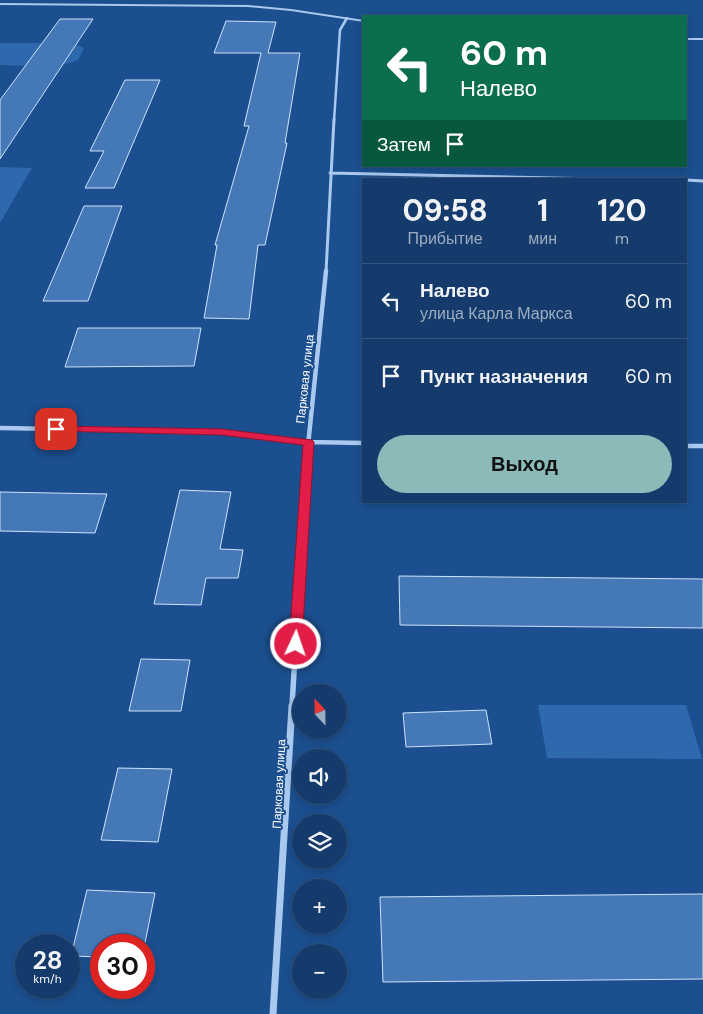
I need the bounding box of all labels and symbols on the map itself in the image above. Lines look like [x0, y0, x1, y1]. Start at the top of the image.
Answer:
street label: Парковая улица [292, 333, 318, 424]
pin [35, 408, 77, 450]
position arrow [269, 617, 321, 669]
north arrow [292, 684, 348, 739]
street label: Парковая улица [269, 739, 289, 829]
speed limit sign: 30 [90, 934, 155, 999]

